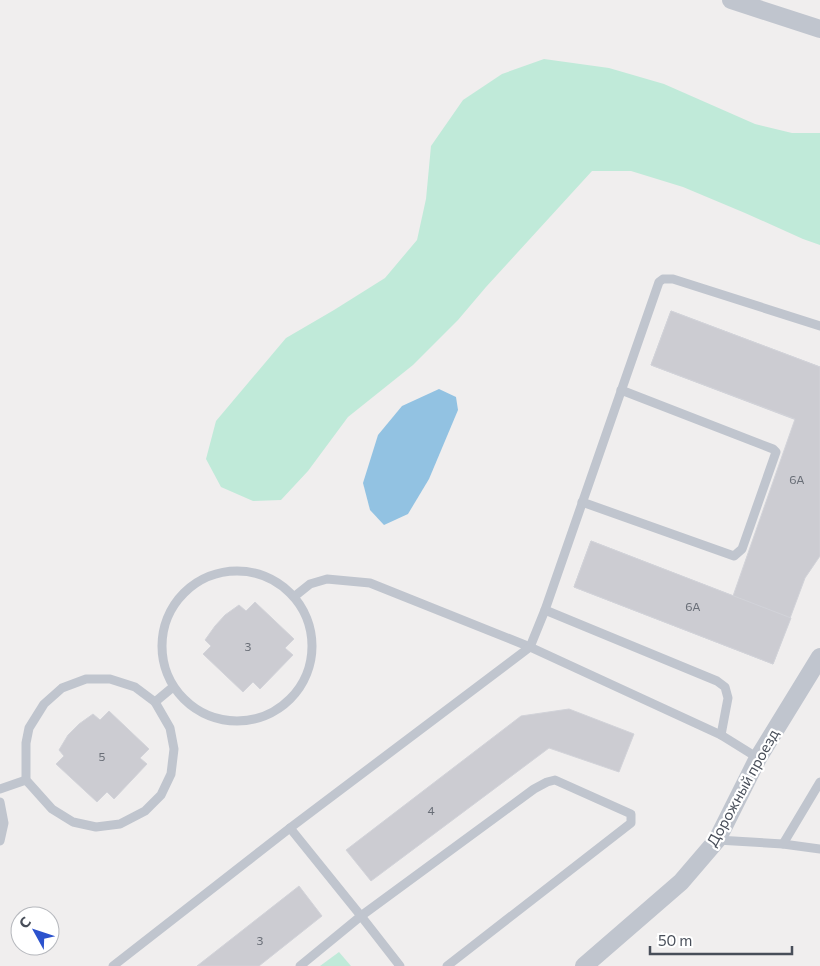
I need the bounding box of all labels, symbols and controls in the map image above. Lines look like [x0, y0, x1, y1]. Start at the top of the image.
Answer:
house number: 6А [789, 472, 805, 486]
house number: 6А [685, 599, 701, 613]
house number: 3 [245, 639, 252, 653]
street label: Дорожный проезд [702, 726, 782, 849]
house number: 5 [99, 749, 106, 763]
house number: 4 [427, 803, 435, 817]
north arrow [10, 906, 60, 956]
text: С [15, 913, 34, 931]
scale bar [650, 924, 792, 956]
text: 50 m [658, 931, 692, 949]
house number: 3 [257, 933, 264, 947]

